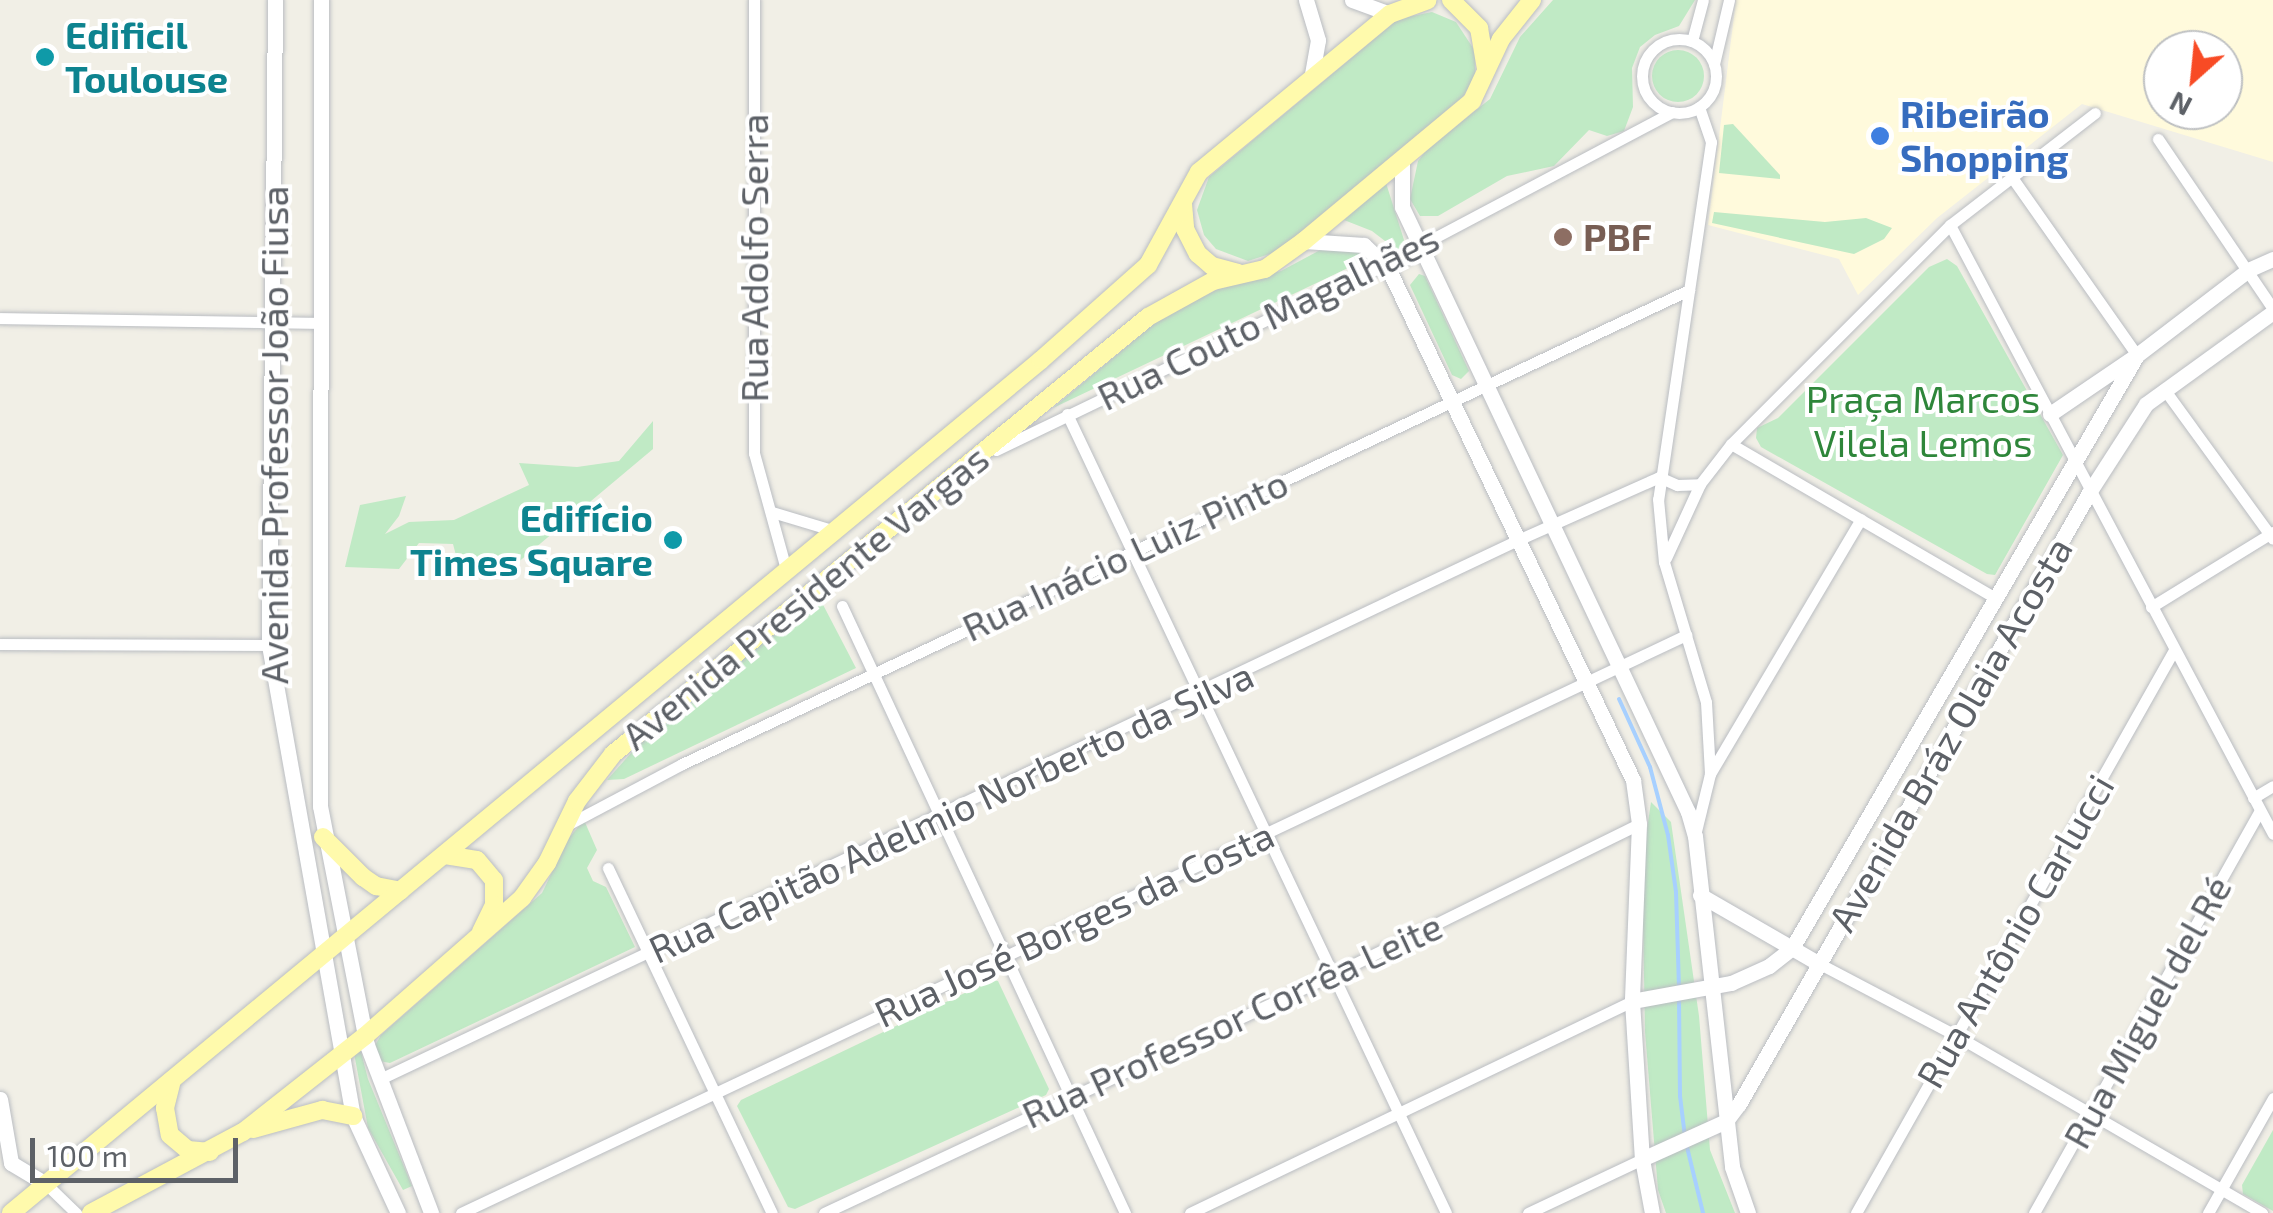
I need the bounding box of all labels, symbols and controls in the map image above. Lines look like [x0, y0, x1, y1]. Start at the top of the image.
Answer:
place label: Edificil Toulouse [65, 12, 228, 101]
north arrow [2143, 30, 2243, 130]
marker: Edificil Toulouse [34, 46, 56, 68]
text: N [2164, 85, 2197, 125]
place label: Ribeirão Shopping [1900, 91, 2069, 180]
street label: Rua Adolfo Serra [731, 113, 777, 403]
marker: Ribeirão Shopping [1869, 125, 1891, 147]
street label: Avenida Professor João Fiusa [251, 185, 297, 685]
place label: PBF [1583, 214, 1652, 260]
street label: Rua Couto Magalhães [1090, 215, 1446, 419]
marker: PBF [1552, 226, 1574, 248]
park label: Praça Marcos Vilela Lemos [1806, 376, 2040, 466]
street label: Avenida Presidente Vargas [612, 435, 998, 759]
street label: Rua Inácio Luiz Pinto [955, 460, 1295, 650]
place label: Edifício Times Square [410, 495, 653, 584]
marker: Edifício Times Square [662, 529, 684, 551]
street label: Avenida Bráz Olaia Acosta [1818, 529, 2082, 939]
street label: Rua Capitão Adelmio Norberto da Silva [641, 651, 1261, 973]
street label: Rua Antônio Carlucci [1907, 766, 2123, 1096]
street label: Rua José Borges da Costa [867, 811, 1281, 1037]
street label: Rua Miguel del Ré [2053, 867, 2241, 1157]
street label: Rua Professor Corrêa Leite [1014, 902, 1450, 1138]
scale bar [35, 1118, 242, 1180]
text: 100 m [47, 1137, 128, 1173]

